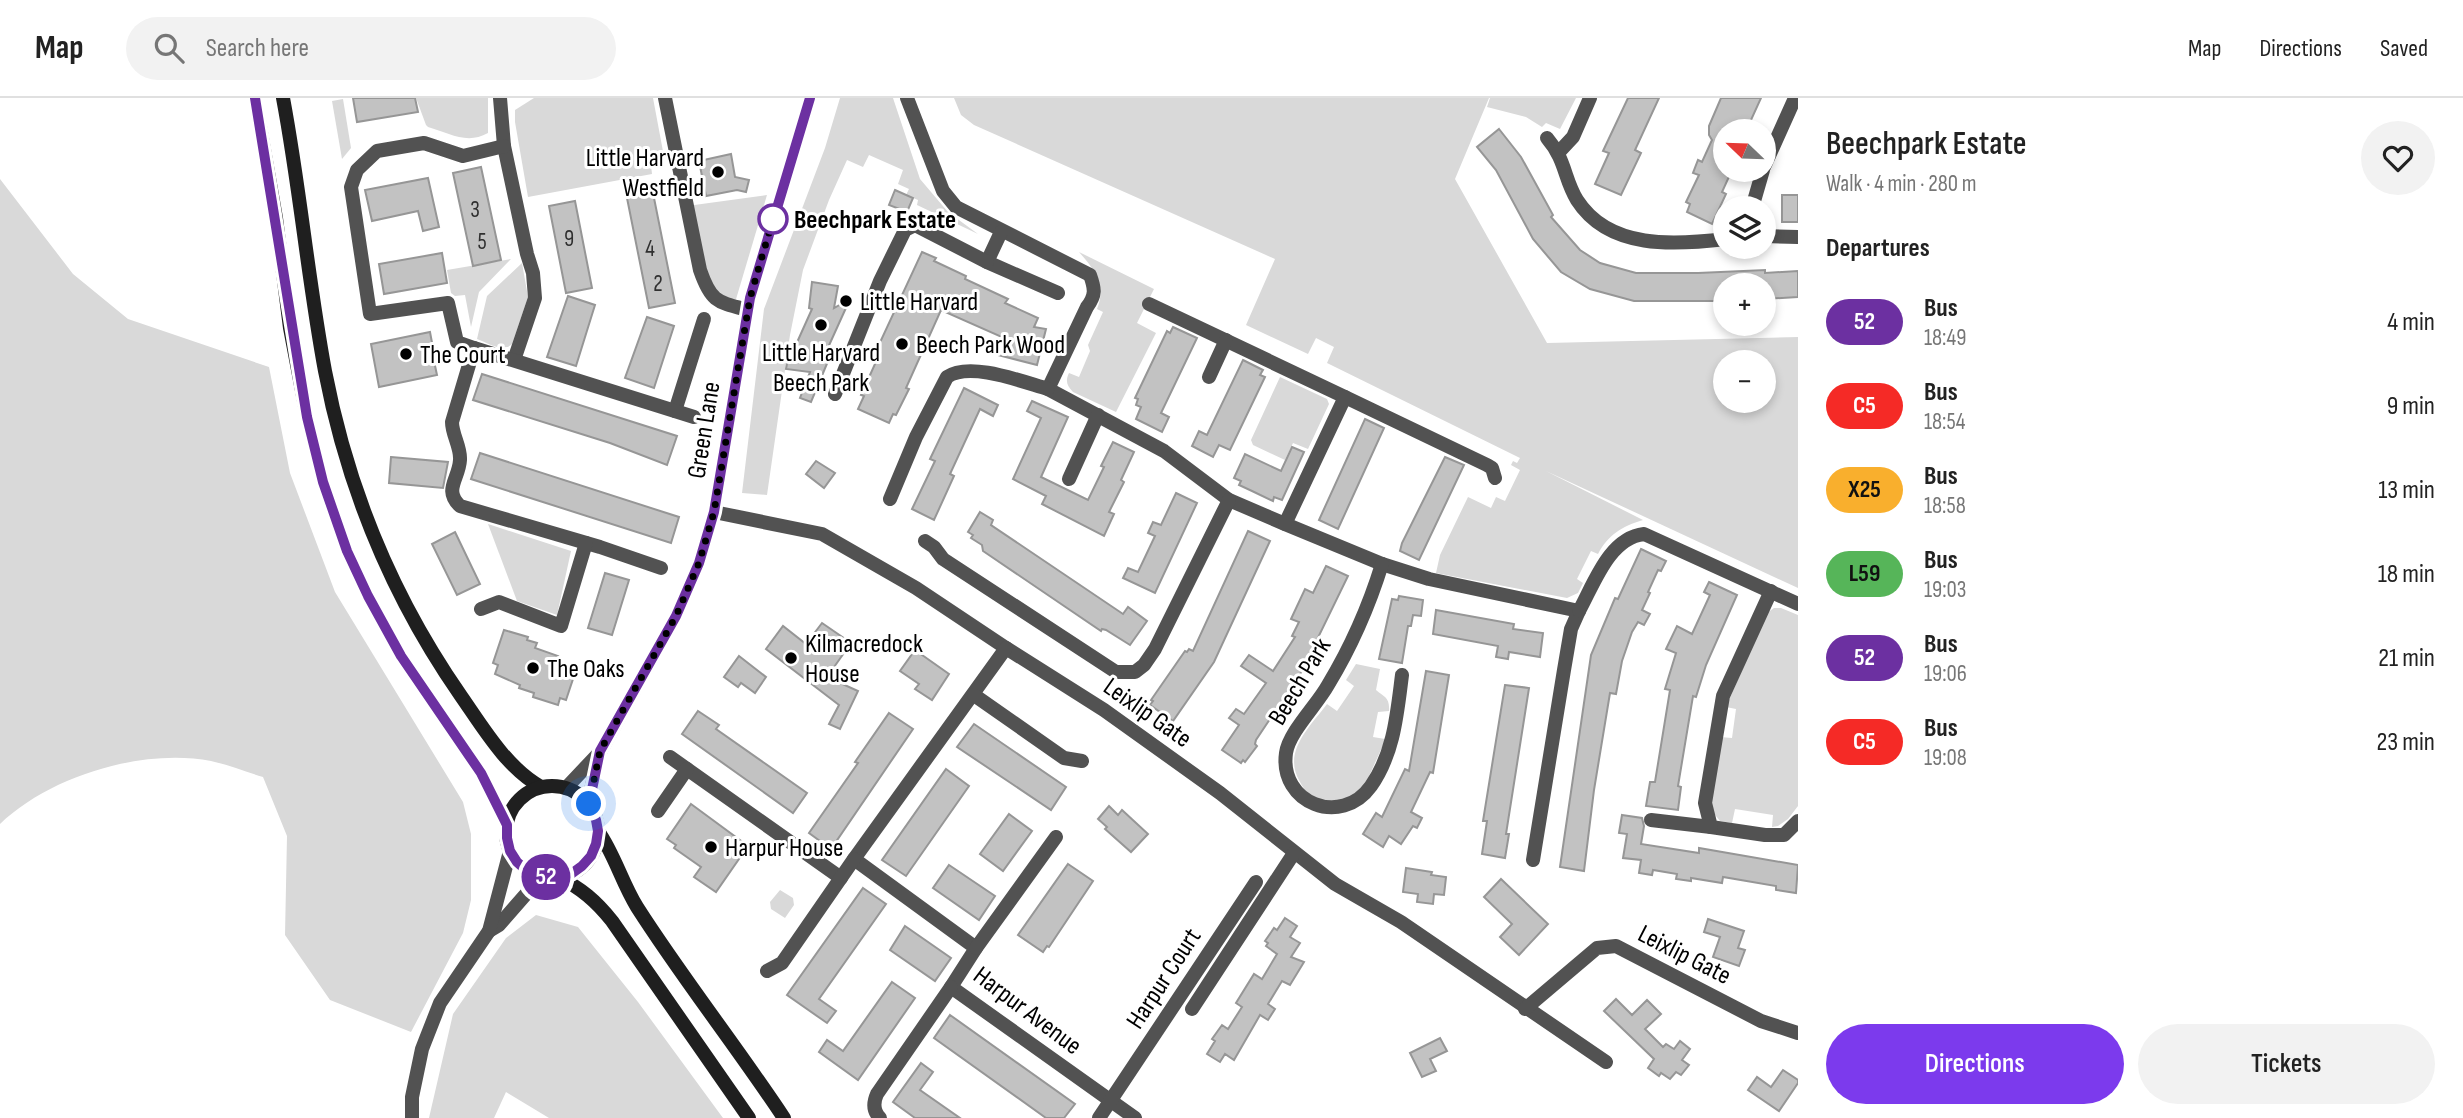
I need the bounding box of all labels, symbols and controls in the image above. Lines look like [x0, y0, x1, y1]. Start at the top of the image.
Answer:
search box [126, 17, 616, 80]
text: Map [35, 28, 84, 68]
icon: search [150, 29, 188, 67]
text: Search here [206, 33, 309, 64]
text: Map [2188, 34, 2221, 63]
text: Directions [2259, 34, 2342, 63]
text: Saved [2380, 34, 2428, 63]
north arrow [1713, 119, 1776, 182]
map controls [1713, 119, 1776, 413]
button: heart [2361, 121, 2435, 195]
text: Beechpark Estate [1826, 124, 2027, 164]
place label: Little Harvard Westfield [586, 143, 704, 204]
marker: Little Harvard Westfield [710, 164, 726, 180]
text: Walk · 4 min · 280 m [1826, 170, 1976, 198]
house number: 3 [470, 196, 480, 224]
button: layers [1713, 196, 1776, 259]
marker: Beechpark Estate [758, 204, 788, 234]
place label: Beechpark Estate [794, 205, 956, 236]
house number: 9 [564, 225, 574, 253]
house number: 5 [477, 228, 487, 256]
text: Departures [1826, 233, 1930, 264]
house number: 4 [645, 235, 655, 263]
house number: 2 [653, 270, 663, 298]
button: + [1713, 273, 1776, 336]
place label: Little Harvard [860, 287, 978, 318]
marker: Little Harvard [838, 293, 854, 309]
text: Bus [1924, 293, 1958, 324]
text: 52 [1854, 307, 1875, 336]
text: 4 min [2387, 307, 2435, 338]
marker: Little Harvard Beech Park [813, 317, 829, 333]
text: 18:49 [1924, 324, 1966, 352]
place label: Beech Park Wood [916, 330, 1065, 361]
marker: Beech Park Wood [894, 336, 910, 352]
place label: Little Harvard Beech Park [762, 338, 880, 399]
place label: The Court [420, 340, 506, 371]
marker: The Court [398, 346, 414, 362]
button: − [1713, 350, 1776, 413]
text: Bus [1924, 377, 1958, 408]
street label: Green Lane [682, 380, 727, 481]
text: C5 [1853, 391, 1876, 420]
text: 9 min [2387, 391, 2435, 422]
text: 18:54 [1924, 408, 1965, 436]
text: Bus [1924, 461, 1958, 492]
text: X25 [1848, 475, 1881, 504]
text: 13 min [2378, 475, 2435, 506]
text: 18:58 [1924, 492, 1966, 520]
text: Bus [1924, 545, 1958, 576]
text: L59 [1849, 559, 1880, 588]
text: 18 min [2378, 559, 2435, 590]
text: 19:03 [1924, 576, 1966, 604]
place label: Kilmacredock House [805, 629, 923, 690]
text: Bus [1924, 629, 1958, 660]
street label: Beech Park [1262, 633, 1338, 731]
text: 52 [1854, 643, 1875, 672]
text: 21 min [2378, 643, 2435, 674]
marker: Kilmacredock House [783, 650, 799, 666]
place label: The Oaks [547, 654, 625, 685]
marker: The Oaks [525, 660, 541, 676]
text: 19:06 [1924, 660, 1967, 688]
street label: Leixlip Gate [1097, 672, 1197, 755]
text: Bus [1924, 713, 1958, 744]
text: C5 [1853, 727, 1876, 756]
text: 23 min [2377, 727, 2435, 758]
text: 19:08 [1924, 744, 1967, 772]
your location [571, 786, 606, 821]
place label: Harpur House [725, 833, 844, 864]
marker: Harpur House [703, 839, 719, 855]
line badge: 52 [514, 854, 578, 900]
text: 52 [535, 862, 557, 891]
street label: Leixlip Gate [1632, 919, 1736, 992]
street label: Harpur Court [1120, 923, 1208, 1035]
street label: Harpur Avenue [967, 960, 1087, 1062]
button: Directions [1826, 1024, 2124, 1104]
button: Tickets [2138, 1024, 2435, 1104]

